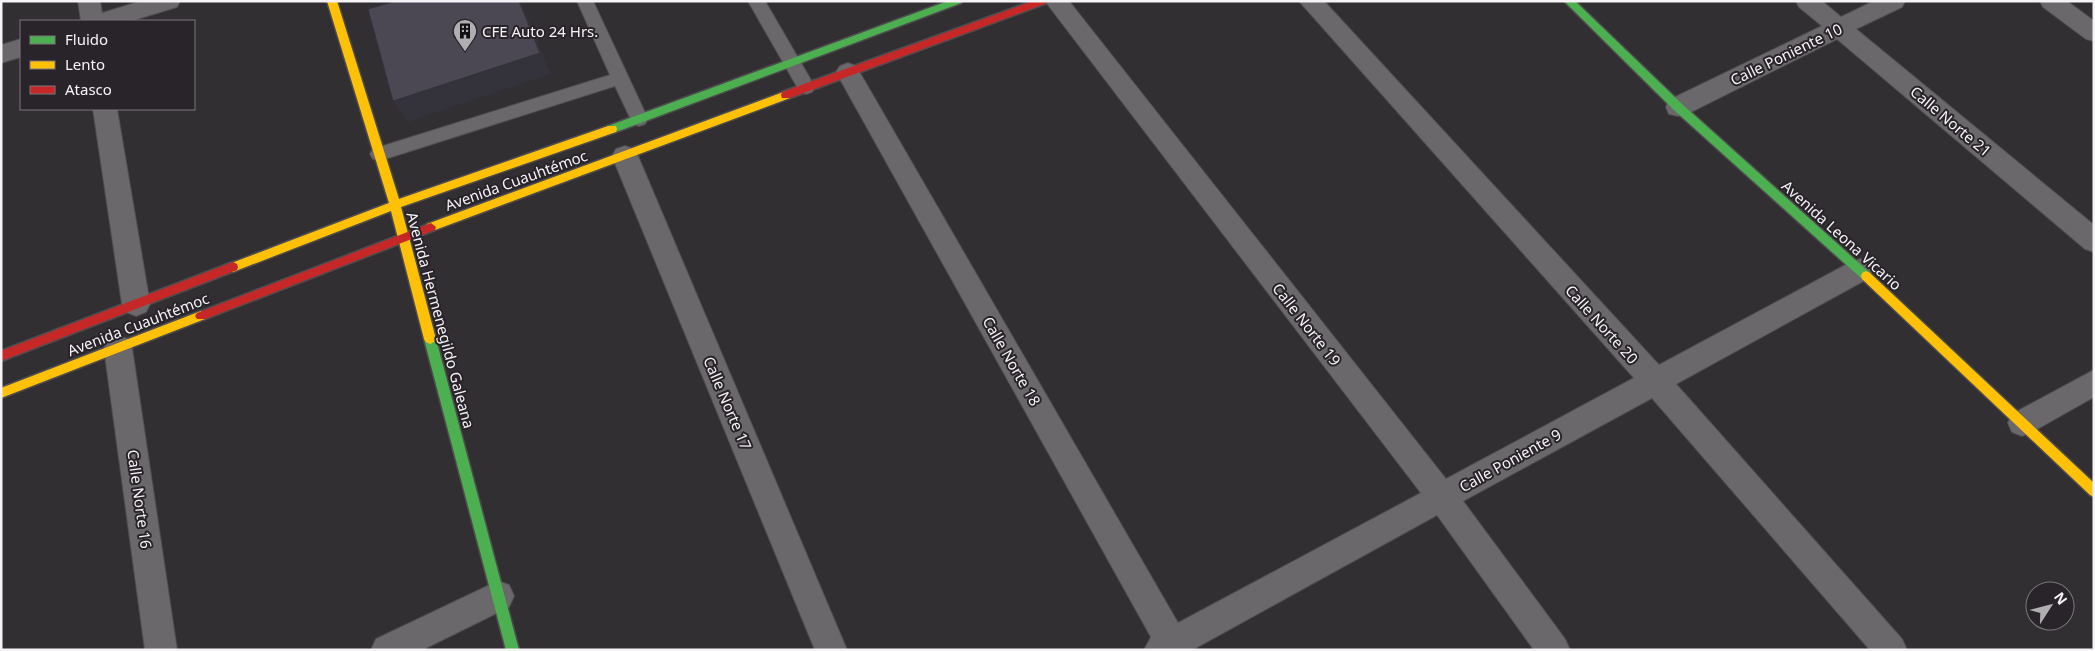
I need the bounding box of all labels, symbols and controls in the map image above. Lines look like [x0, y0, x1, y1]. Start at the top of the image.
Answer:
building icon: CFE Auto 24 Hrs. [452, 18, 478, 52]
street label: Calle Poniente 10 [1727, 18, 1845, 90]
legend [20, 20, 195, 110]
place label: CFE Auto 24 Hrs. [482, 21, 598, 41]
text: Fluido [65, 29, 108, 49]
text: Lento [65, 54, 105, 74]
text: Atasco [65, 79, 112, 99]
street label: Calle Norte 21 [1906, 81, 1996, 161]
street label: Avenida Cuauhtémoc [442, 145, 590, 215]
street label: Avenida Leona Vicario [1778, 176, 1906, 294]
street label: Avenida Hermenegildo Galeana [402, 210, 480, 430]
street label: Calle Norte 19 [1268, 279, 1346, 369]
street label: Calle Norte 20 [1561, 280, 1643, 368]
street label: Avenida Cuauhtémoc [64, 288, 212, 360]
street label: Calle Norte 18 [978, 313, 1046, 409]
street label: Calle Norte 17 [699, 353, 757, 453]
street label: Calle Poniente 9 [1456, 424, 1564, 496]
street label: Calle Norte 16 [123, 448, 157, 550]
north arrow [2025, 581, 2075, 631]
text: N [2050, 588, 2072, 608]

